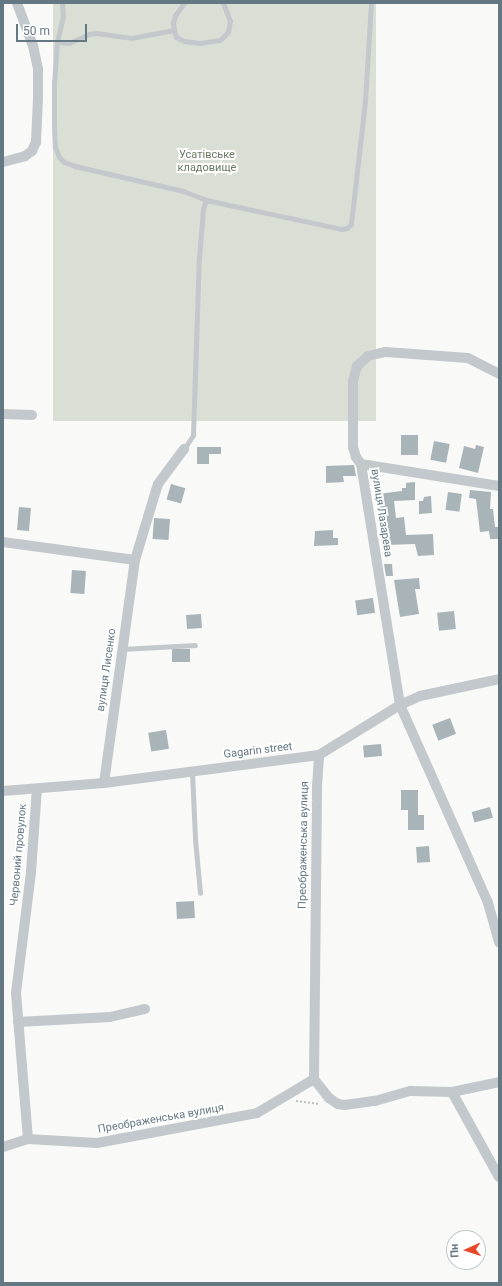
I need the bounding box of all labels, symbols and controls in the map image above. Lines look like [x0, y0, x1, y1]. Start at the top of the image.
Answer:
scale bar [18, 16, 89, 42]
text: 50 m [23, 24, 50, 38]
park label: Усатівське кладовище [178, 149, 236, 175]
street label: вулиця Лазарева [368, 468, 394, 558]
street label: вулиця Лисенко [95, 628, 119, 712]
street label: Gagarin street [223, 740, 293, 762]
street label: Преображенська вулиця [296, 781, 312, 909]
street label: Червоний провулок [8, 803, 30, 907]
street label: Преображенська вулиця [97, 1101, 225, 1137]
north arrow [446, 1230, 486, 1270]
text: Пн [448, 1243, 461, 1258]

